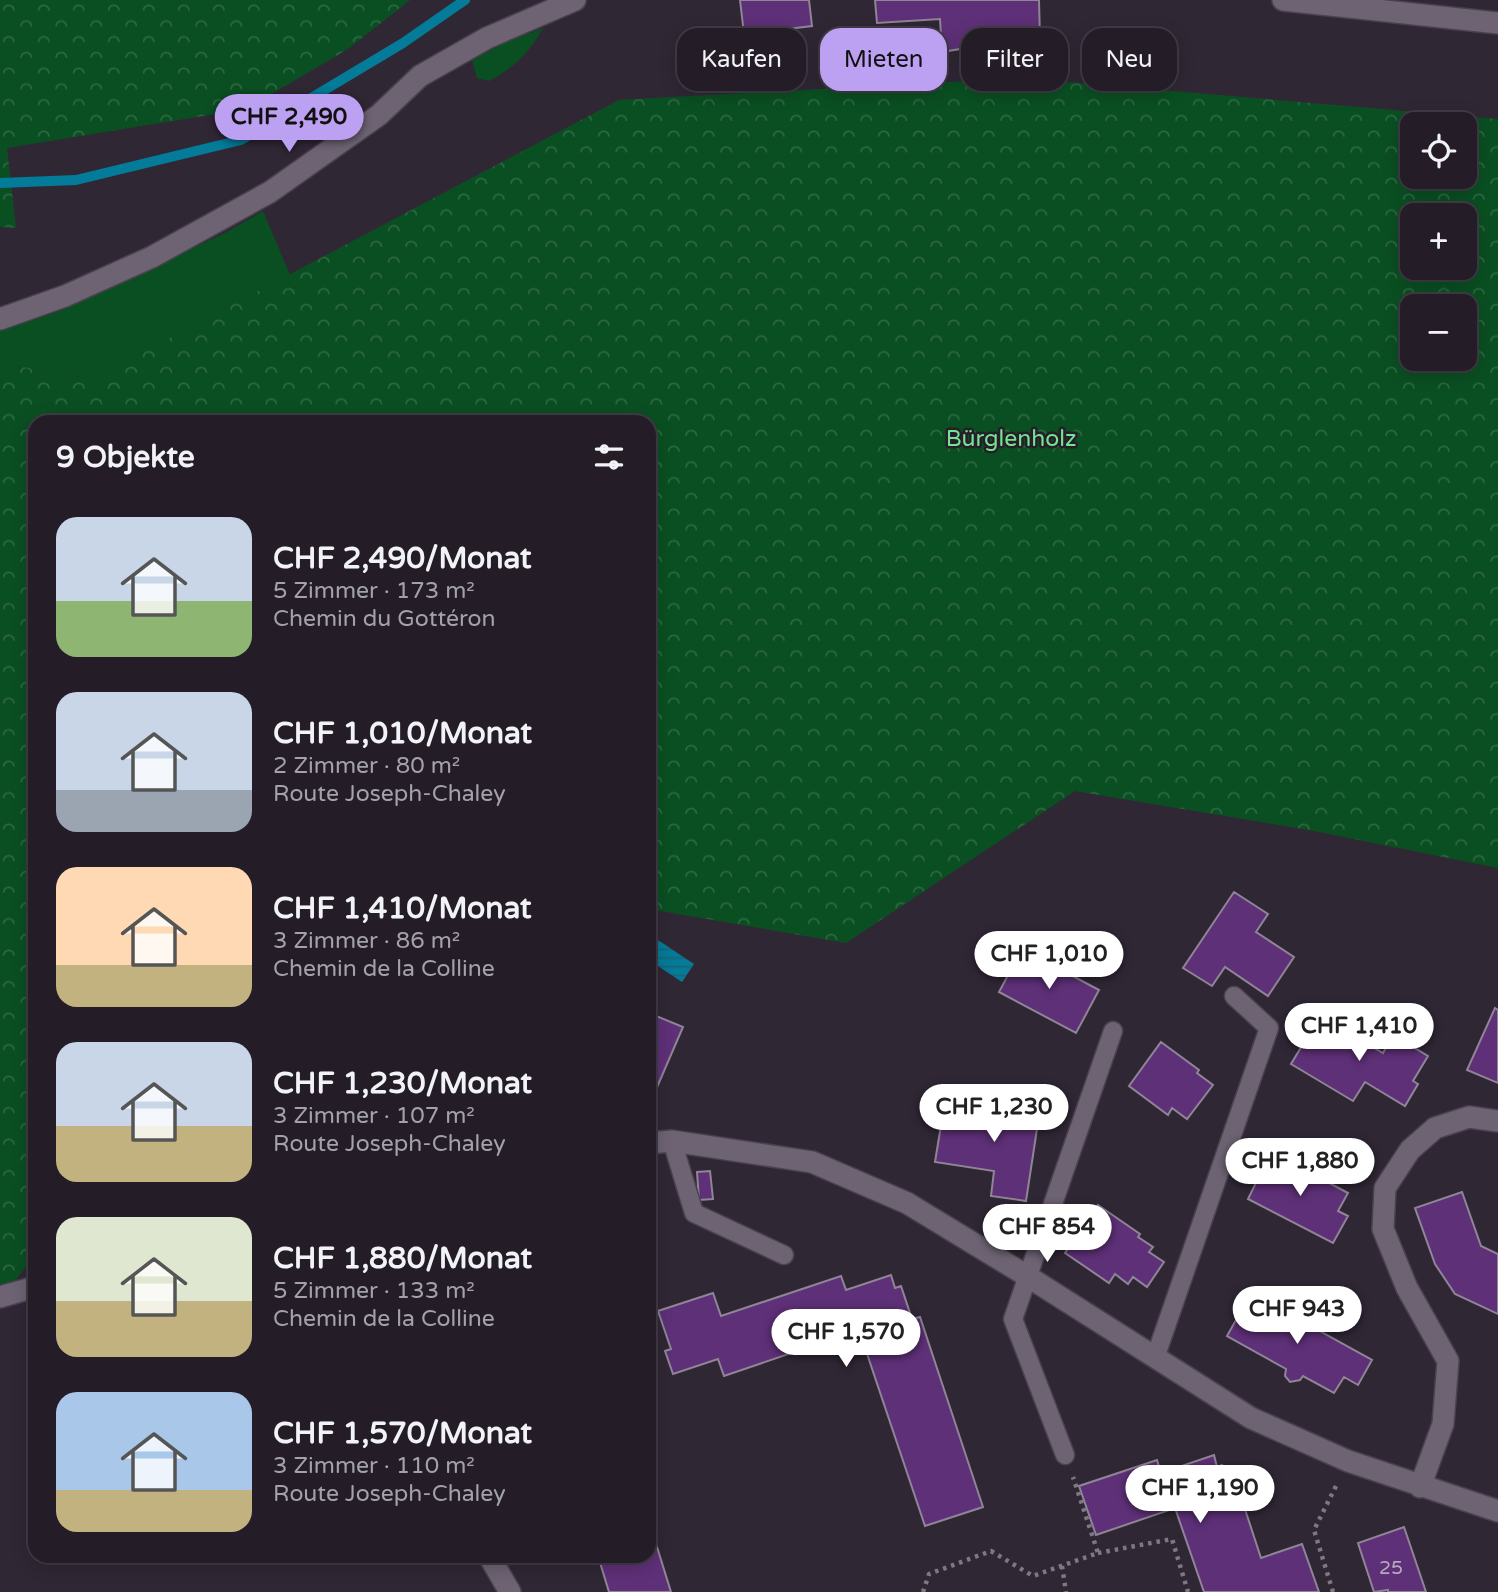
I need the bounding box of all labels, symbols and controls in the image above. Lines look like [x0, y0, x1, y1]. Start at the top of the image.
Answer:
chip: Kaufen [677, 28, 806, 91]
chip: Mieten [820, 28, 947, 91]
chip: Filter [961, 28, 1068, 91]
chip: Neu [1082, 28, 1177, 91]
pin: CHF 2,490 [209, 94, 369, 154]
text: CHF 2,490 [231, 103, 347, 131]
map controls [1400, 112, 1477, 371]
button: locate [1400, 112, 1477, 189]
button: + [1400, 203, 1477, 280]
button: − [1400, 294, 1477, 371]
park label: Bürglenholz [946, 425, 1076, 453]
icon: filters [590, 438, 628, 476]
text: 9 Objekte [56, 439, 195, 476]
text: CHF 2,490/Monat [273, 540, 531, 577]
icon: home [112, 545, 196, 629]
text: 5 Zimmer · 173 m² [273, 577, 475, 605]
text: Chemin du Gottéron [273, 605, 496, 633]
text: CHF 1,010/Monat [273, 715, 532, 752]
icon: home [112, 720, 196, 804]
text: 2 Zimmer · 80 m² [273, 752, 460, 780]
text: Route Joseph-Chaley [273, 780, 506, 808]
text: CHF 1,410/Monat [273, 890, 531, 927]
icon: home [112, 895, 196, 979]
text: 3 Zimmer · 86 m² [273, 927, 460, 955]
pin: CHF 1,010 [969, 932, 1129, 991]
text: CHF 1,010 [990, 940, 1108, 968]
text: Chemin de la Colline [273, 955, 495, 983]
pin: CHF 1,410 [1279, 1004, 1439, 1063]
text: CHF 1,410 [1301, 1012, 1417, 1040]
text: CHF 1,230/Monat [273, 1065, 532, 1102]
icon: home [112, 1070, 196, 1154]
pin: CHF 1,230 [914, 1084, 1074, 1144]
text: CHF 1,230 [935, 1093, 1053, 1121]
text: 3 Zimmer · 107 m² [273, 1102, 475, 1130]
text: Route Joseph-Chaley [273, 1130, 506, 1158]
pin: CHF 1,880 [1220, 1138, 1380, 1198]
text: CHF 1,880 [1242, 1147, 1358, 1175]
pin: CHF 854 [982, 1204, 1112, 1264]
text: CHF 854 [999, 1213, 1095, 1241]
text: CHF 1,880/Monat [273, 1240, 532, 1277]
icon: home [112, 1245, 196, 1329]
text: 5 Zimmer · 133 m² [273, 1277, 475, 1305]
pin: CHF 943 [1232, 1286, 1362, 1346]
text: CHF 943 [1249, 1295, 1345, 1323]
text: Chemin de la Colline [273, 1305, 495, 1333]
pin: CHF 1,570 [766, 1310, 926, 1369]
text: CHF 1,570 [787, 1318, 905, 1346]
text: CHF 1,570/Monat [273, 1415, 532, 1452]
icon: home [112, 1420, 196, 1504]
text: 3 Zimmer · 110 m² [273, 1452, 475, 1480]
pin: CHF 1,190 [1120, 1466, 1280, 1525]
text: CHF 1,190 [1141, 1474, 1259, 1502]
text: Route Joseph-Chaley [273, 1480, 506, 1508]
house number: 25 [1379, 1557, 1403, 1579]

